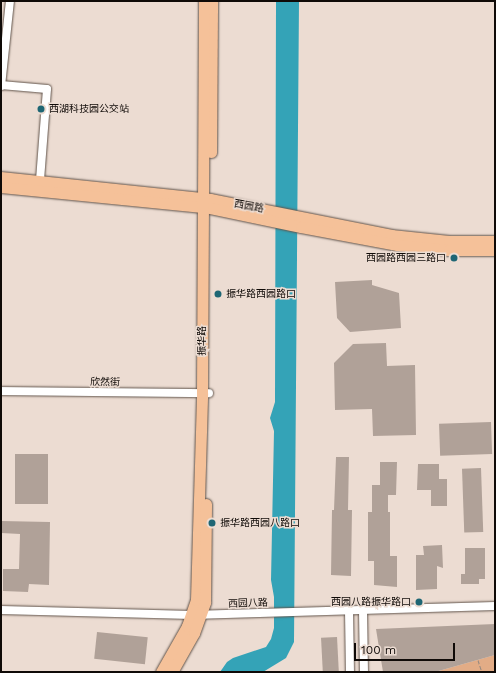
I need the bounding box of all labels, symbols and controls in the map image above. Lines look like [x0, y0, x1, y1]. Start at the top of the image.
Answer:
place label: 西湖科技园公交站 [49, 103, 129, 115]
marker: 西湖科技园公交站 [36, 104, 46, 114]
street label: 西园路 [233, 197, 265, 215]
place label: 西园路西园三路口 [366, 252, 446, 264]
marker: 西园路西园三路口 [449, 253, 459, 263]
place label: 振华路西园路口 [226, 288, 296, 300]
marker: 振华路西园路口 [213, 289, 223, 299]
street label: 振华路 [196, 326, 208, 356]
street label: 欣然街 [90, 376, 120, 388]
place label: 振华路西园八路口 [220, 517, 300, 529]
marker: 振华路西园八路口 [207, 518, 217, 528]
street label: 西园八路 [228, 596, 268, 610]
place label: 西园八路振华路口 [331, 596, 411, 608]
marker: 西园八路振华路口 [414, 597, 424, 607]
scale bar [356, 635, 457, 661]
text: 100 m [361, 643, 396, 657]

